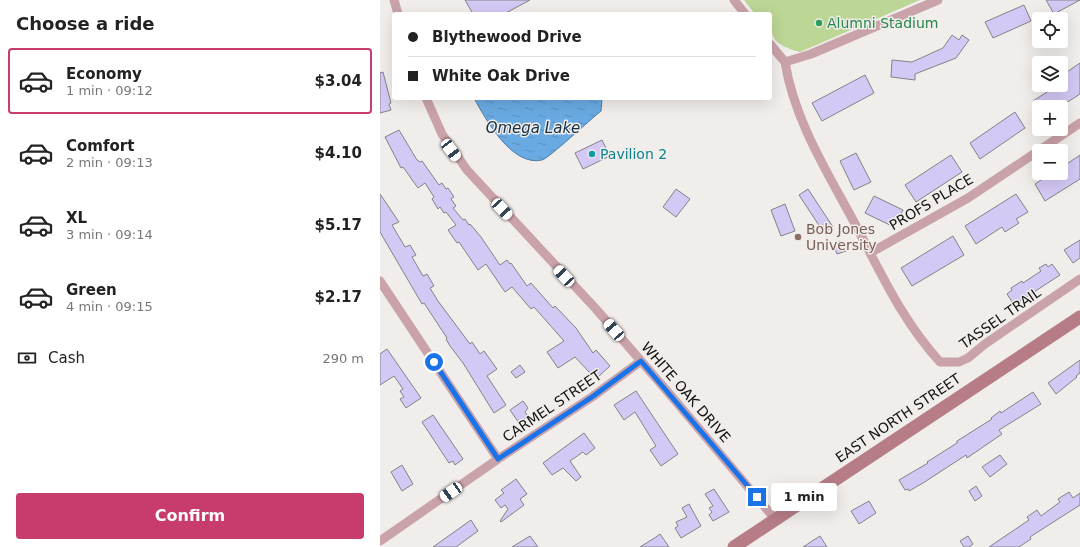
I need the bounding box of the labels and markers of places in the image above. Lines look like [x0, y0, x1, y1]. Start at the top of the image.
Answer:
place label: Alumni Stadium [827, 15, 938, 31]
marker: Alumni Stadium [814, 18, 824, 28]
place label: Pavilion 2 [600, 146, 667, 162]
marker: Pavilion 2 [587, 149, 597, 159]
place label: Bob Jones University [806, 221, 877, 253]
marker: Bob Jones University [793, 232, 803, 242]

